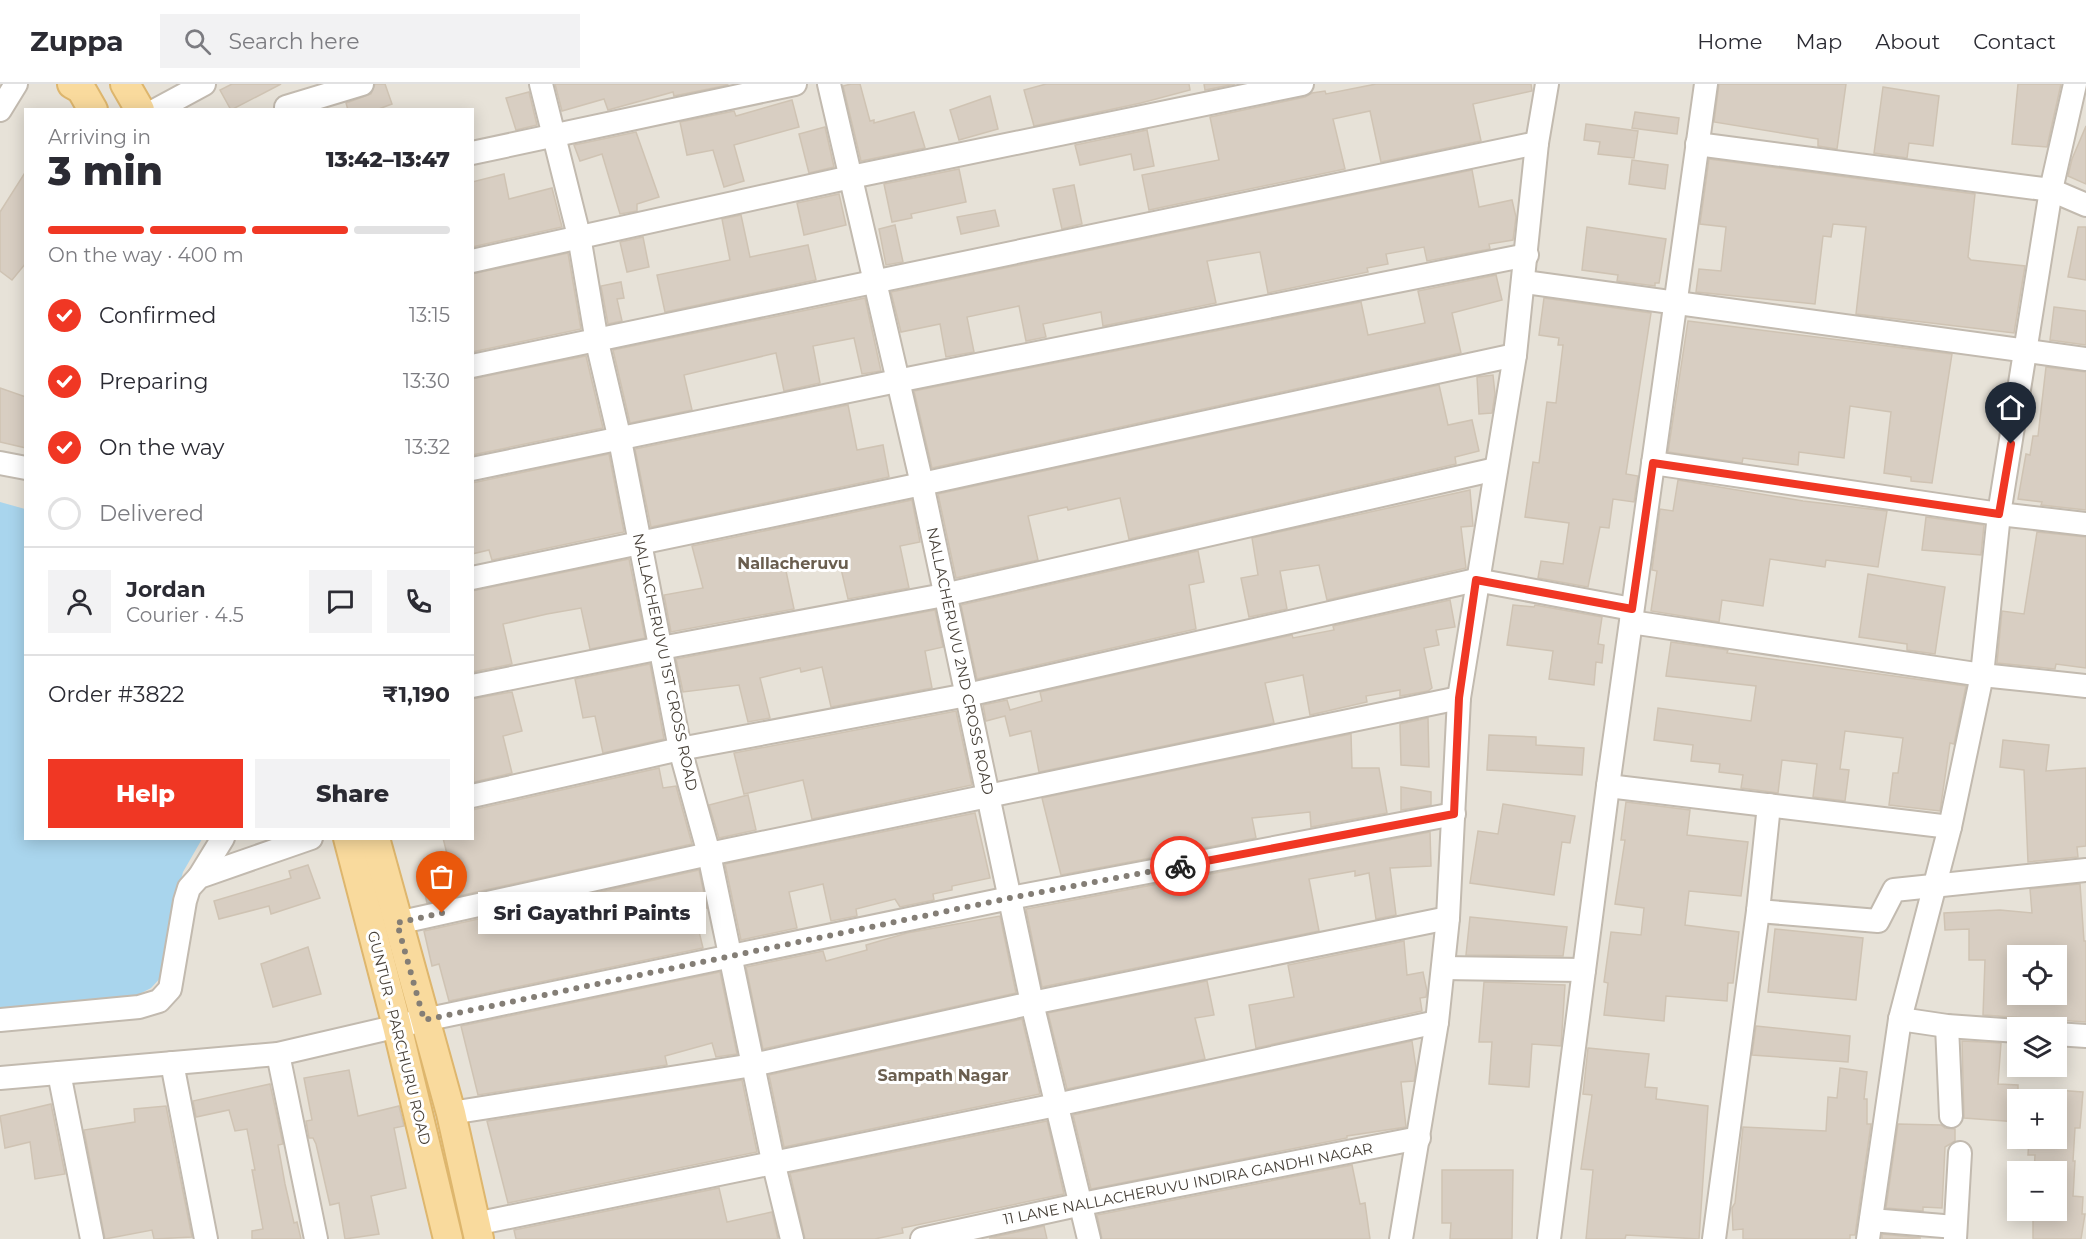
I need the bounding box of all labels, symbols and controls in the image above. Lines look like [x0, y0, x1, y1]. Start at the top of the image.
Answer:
search box [160, 14, 580, 68]
text: Zuppa [30, 24, 124, 58]
icon: search [181, 25, 214, 58]
text: Search here [229, 28, 359, 55]
text: Home [1697, 29, 1762, 54]
text: Map [1795, 29, 1842, 54]
text: About [1875, 29, 1940, 54]
text: Contact [1973, 29, 2056, 54]
text: Arriving in [48, 125, 151, 149]
text: 13:42–13:47 [326, 146, 450, 173]
text: 3 min [48, 147, 163, 195]
text: On the way · 400 m [48, 243, 244, 267]
icon: check [48, 299, 81, 332]
text: Confirmed [99, 302, 216, 329]
text: 13:15 [409, 303, 450, 327]
icon: check [48, 365, 81, 398]
text: Preparing [99, 368, 208, 395]
text: 13:30 [403, 369, 450, 393]
pin [1985, 382, 2036, 444]
icon: home [1994, 391, 2027, 424]
icon: check [48, 431, 81, 464]
text: On the way [99, 434, 224, 461]
text: 13:32 [405, 435, 450, 459]
text: Delivered [99, 500, 204, 527]
street label: NALLACHERUVU 2ND CROSS ROAD [923, 525, 998, 796]
street label: NALLACHERUVU 1ST CROSS ROAD [629, 531, 702, 792]
district label: Nallacheruvu [737, 554, 849, 573]
button: person [48, 570, 111, 633]
button: chat [309, 570, 372, 633]
button: phone [387, 570, 450, 633]
text: Jordan [126, 576, 206, 603]
text: Courier · 4.5 [126, 603, 244, 627]
text: Order #3822 [48, 681, 185, 708]
text: ₹1,190 [382, 681, 450, 708]
button: Help [48, 759, 243, 828]
button: Share [255, 759, 450, 828]
courier [1150, 836, 1210, 896]
icon: bike [1164, 850, 1197, 883]
pin [416, 851, 467, 913]
icon: bag [425, 860, 458, 893]
callout: Sri Gayathri Paints [478, 892, 706, 934]
text: Sri Gayathri Paints [493, 901, 691, 925]
street label: GUNTUR - PARCHURU ROAD [364, 929, 435, 1147]
map controls [2007, 945, 2067, 1221]
button: locate [2007, 945, 2067, 1005]
button: layers [2007, 1017, 2067, 1077]
district label: Sampath Nagar [877, 1066, 1009, 1085]
button: + [2007, 1089, 2067, 1149]
street label: 11 LANE NALLACHERUVU INDIRA GANDHI NAGAR [1001, 1138, 1375, 1229]
button: − [2007, 1161, 2067, 1221]

